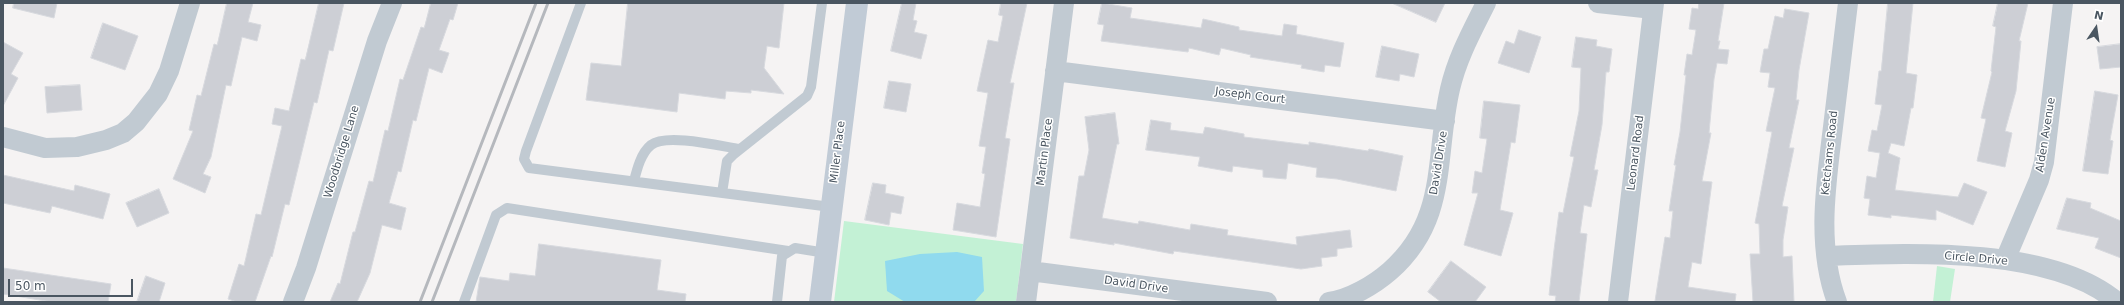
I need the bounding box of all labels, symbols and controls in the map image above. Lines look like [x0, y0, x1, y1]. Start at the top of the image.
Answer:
north arrow [2076, 8, 2116, 48]
text: N [2093, 8, 2105, 23]
street label: Joseph Court [1214, 85, 1286, 107]
street label: Alden Avenue [2034, 97, 2058, 173]
street label: Woodbridge Lane [322, 104, 362, 200]
street label: Ketchams Road [1819, 110, 1841, 196]
street label: Leonard Road [1625, 115, 1647, 191]
street label: Martin Place [1034, 118, 1056, 186]
street label: Miller Place [828, 120, 848, 184]
street label: David Drive [1427, 130, 1451, 196]
street label: Circle Drive [1944, 250, 2008, 268]
scale bar [10, 271, 135, 297]
street label: David Drive [1103, 274, 1169, 296]
text: 50 m [15, 279, 46, 293]

